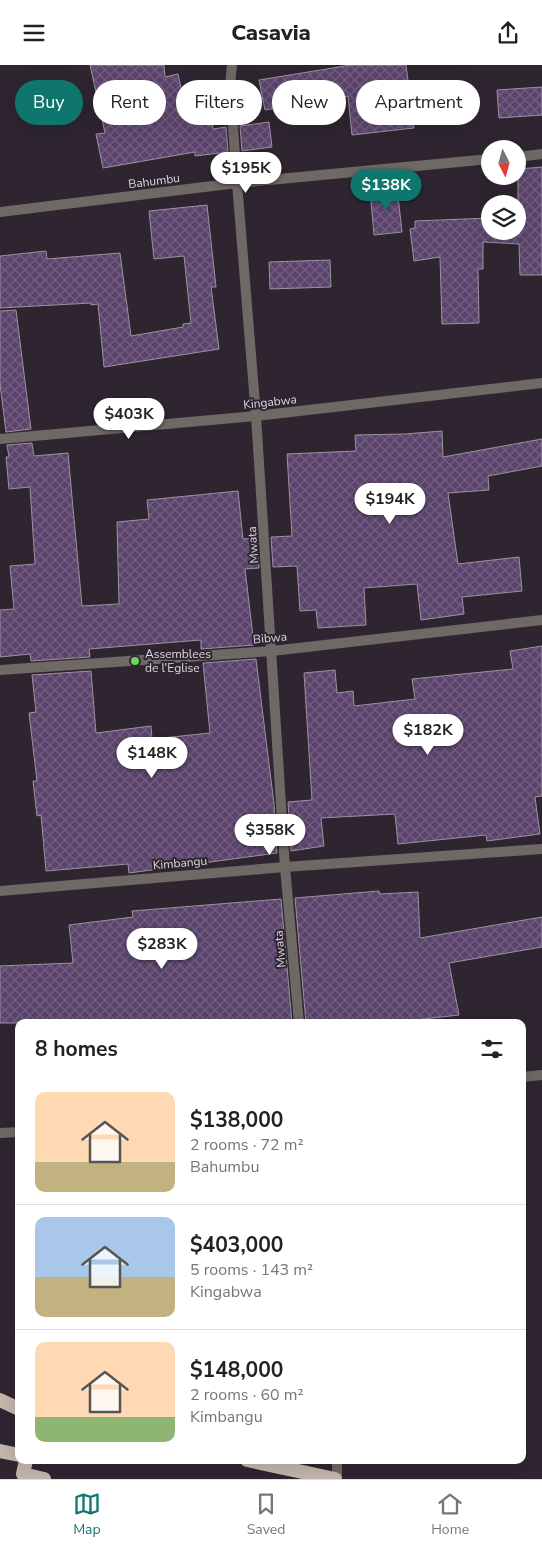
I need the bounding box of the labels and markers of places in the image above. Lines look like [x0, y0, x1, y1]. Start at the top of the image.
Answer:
pin: $195K [211, 151, 281, 194]
pin: $138K [351, 169, 421, 211]
pin: $403K [94, 397, 164, 440]
pin: $194K [355, 483, 425, 525]
place label: Assemblees de l'Eglise [145, 646, 211, 676]
marker: Assemblees de l'Eglise [129, 655, 141, 667]
pin: $182K [393, 713, 463, 756]
pin: $148K [117, 737, 187, 779]
pin: $358K [235, 813, 305, 856]
pin: $283K [127, 927, 197, 970]

